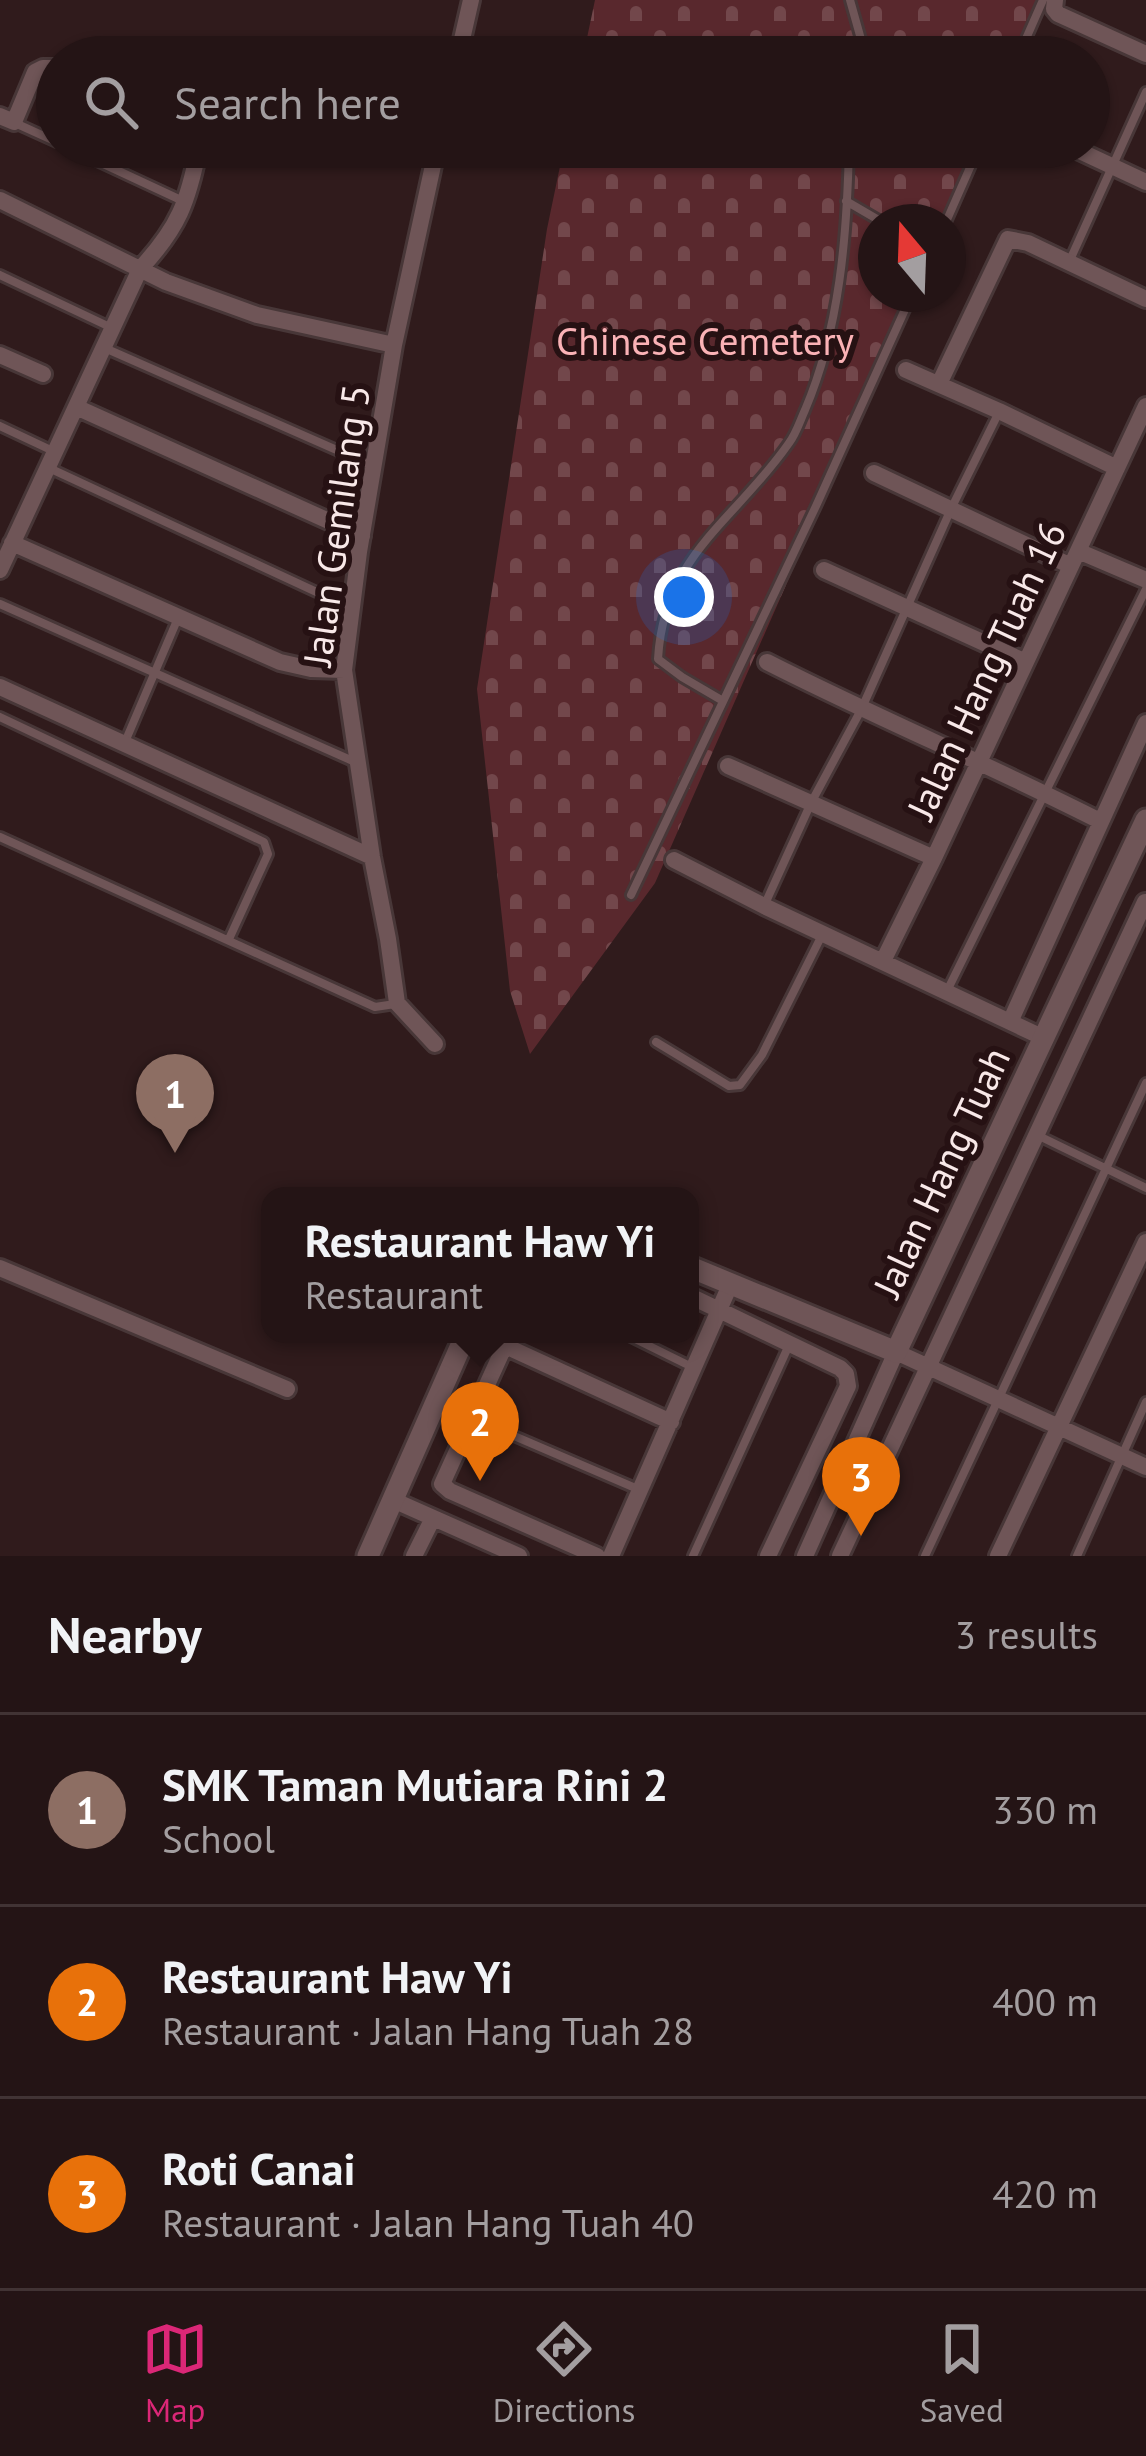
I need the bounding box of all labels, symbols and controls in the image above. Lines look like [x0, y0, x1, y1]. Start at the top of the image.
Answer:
search box [36, 36, 1110, 168]
icon: search [78, 69, 144, 135]
text: Search here [174, 73, 401, 131]
north arrow [858, 204, 966, 312]
park label: Chinese Cemetery [556, 315, 854, 366]
street label: Jalan Gemilang 5 [291, 381, 381, 671]
street label: Jalan Hang Tuah 16 [894, 513, 1077, 829]
your location [654, 567, 714, 627]
street label: Jalan Hang Tuah [860, 1039, 1021, 1307]
pin: 1 [136, 1054, 214, 1153]
popup [261, 1187, 699, 1343]
text: Restaurant Haw Yi [305, 1211, 655, 1269]
text: Restaurant [305, 1269, 483, 1320]
pin: 2 [441, 1382, 519, 1481]
pin: 3 [822, 1437, 900, 1536]
text: Nearby [48, 1601, 202, 1667]
text: 3 results [955, 1609, 1098, 1660]
text: SMK Taman Mutiara Rini 2 [162, 1755, 668, 1813]
text: 1 [76, 1784, 98, 1835]
text: 330 m [992, 1784, 1098, 1835]
text: School [162, 1813, 275, 1864]
text: Restaurant Haw Yi [162, 1947, 513, 2005]
text: 2 [76, 1976, 98, 2027]
text: 400 m [992, 1976, 1098, 2027]
text: Restaurant · Jalan Hang Tuah 28 [162, 2005, 694, 2056]
text: Roti Canai [162, 2139, 356, 2197]
text: 3 [76, 2168, 98, 2219]
text: 420 m [992, 2168, 1098, 2219]
text: Restaurant · Jalan Hang Tuah 40 [162, 2197, 694, 2248]
tab: Map [142, 2316, 208, 2431]
tab: Directions [493, 2316, 635, 2431]
tab: Saved [920, 2316, 1004, 2431]

